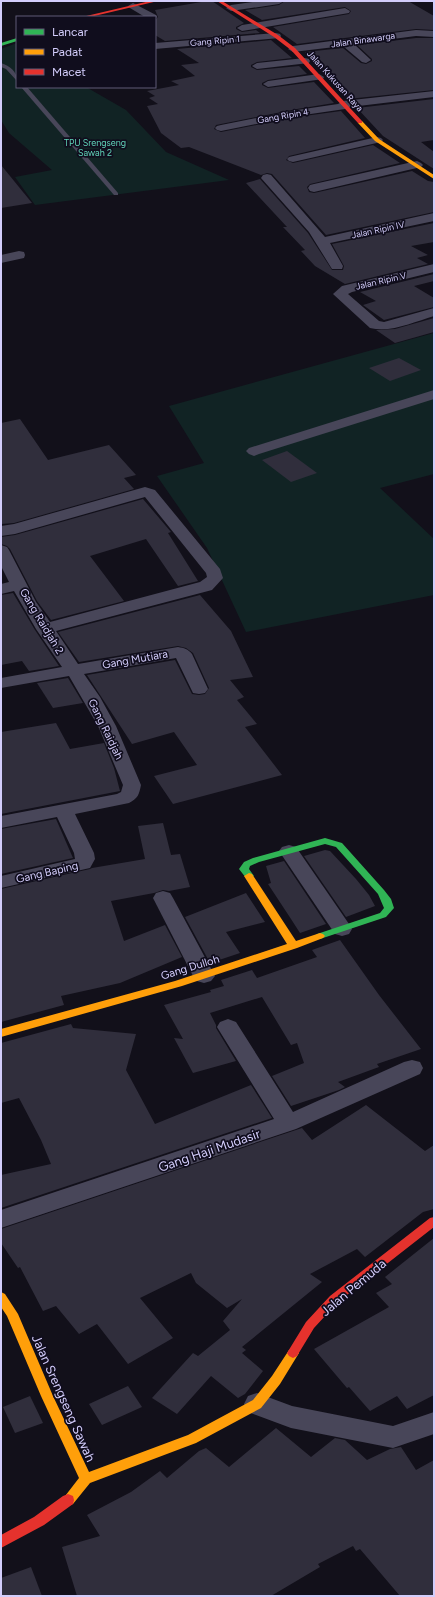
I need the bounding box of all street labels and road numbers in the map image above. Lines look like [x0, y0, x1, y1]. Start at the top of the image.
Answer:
street label: Jalan Binawarga [330, 30, 396, 49]
street label: Gang Ripin 1 [190, 33, 240, 48]
street label: Jalan Kukusan Raya [305, 48, 366, 114]
street label: Gang Ripin 4 [256, 106, 310, 125]
street label: Jalan Ripin IV [350, 218, 406, 241]
street label: Jalan Ripin V [354, 269, 408, 292]
street label: Gang Raidjah 2 [17, 586, 66, 656]
street label: Gang Mutiara [101, 647, 169, 672]
street label: Gang Raidjah [85, 697, 126, 761]
street label: Gang Baping [15, 859, 79, 886]
street label: Gang Dulloh [159, 952, 221, 983]
street label: Gang Haji Mudasir [156, 1126, 263, 1175]
street label: Jalan Pemuda [318, 1256, 389, 1319]
street label: Jalan Srengseng Sawah [29, 1332, 98, 1464]

